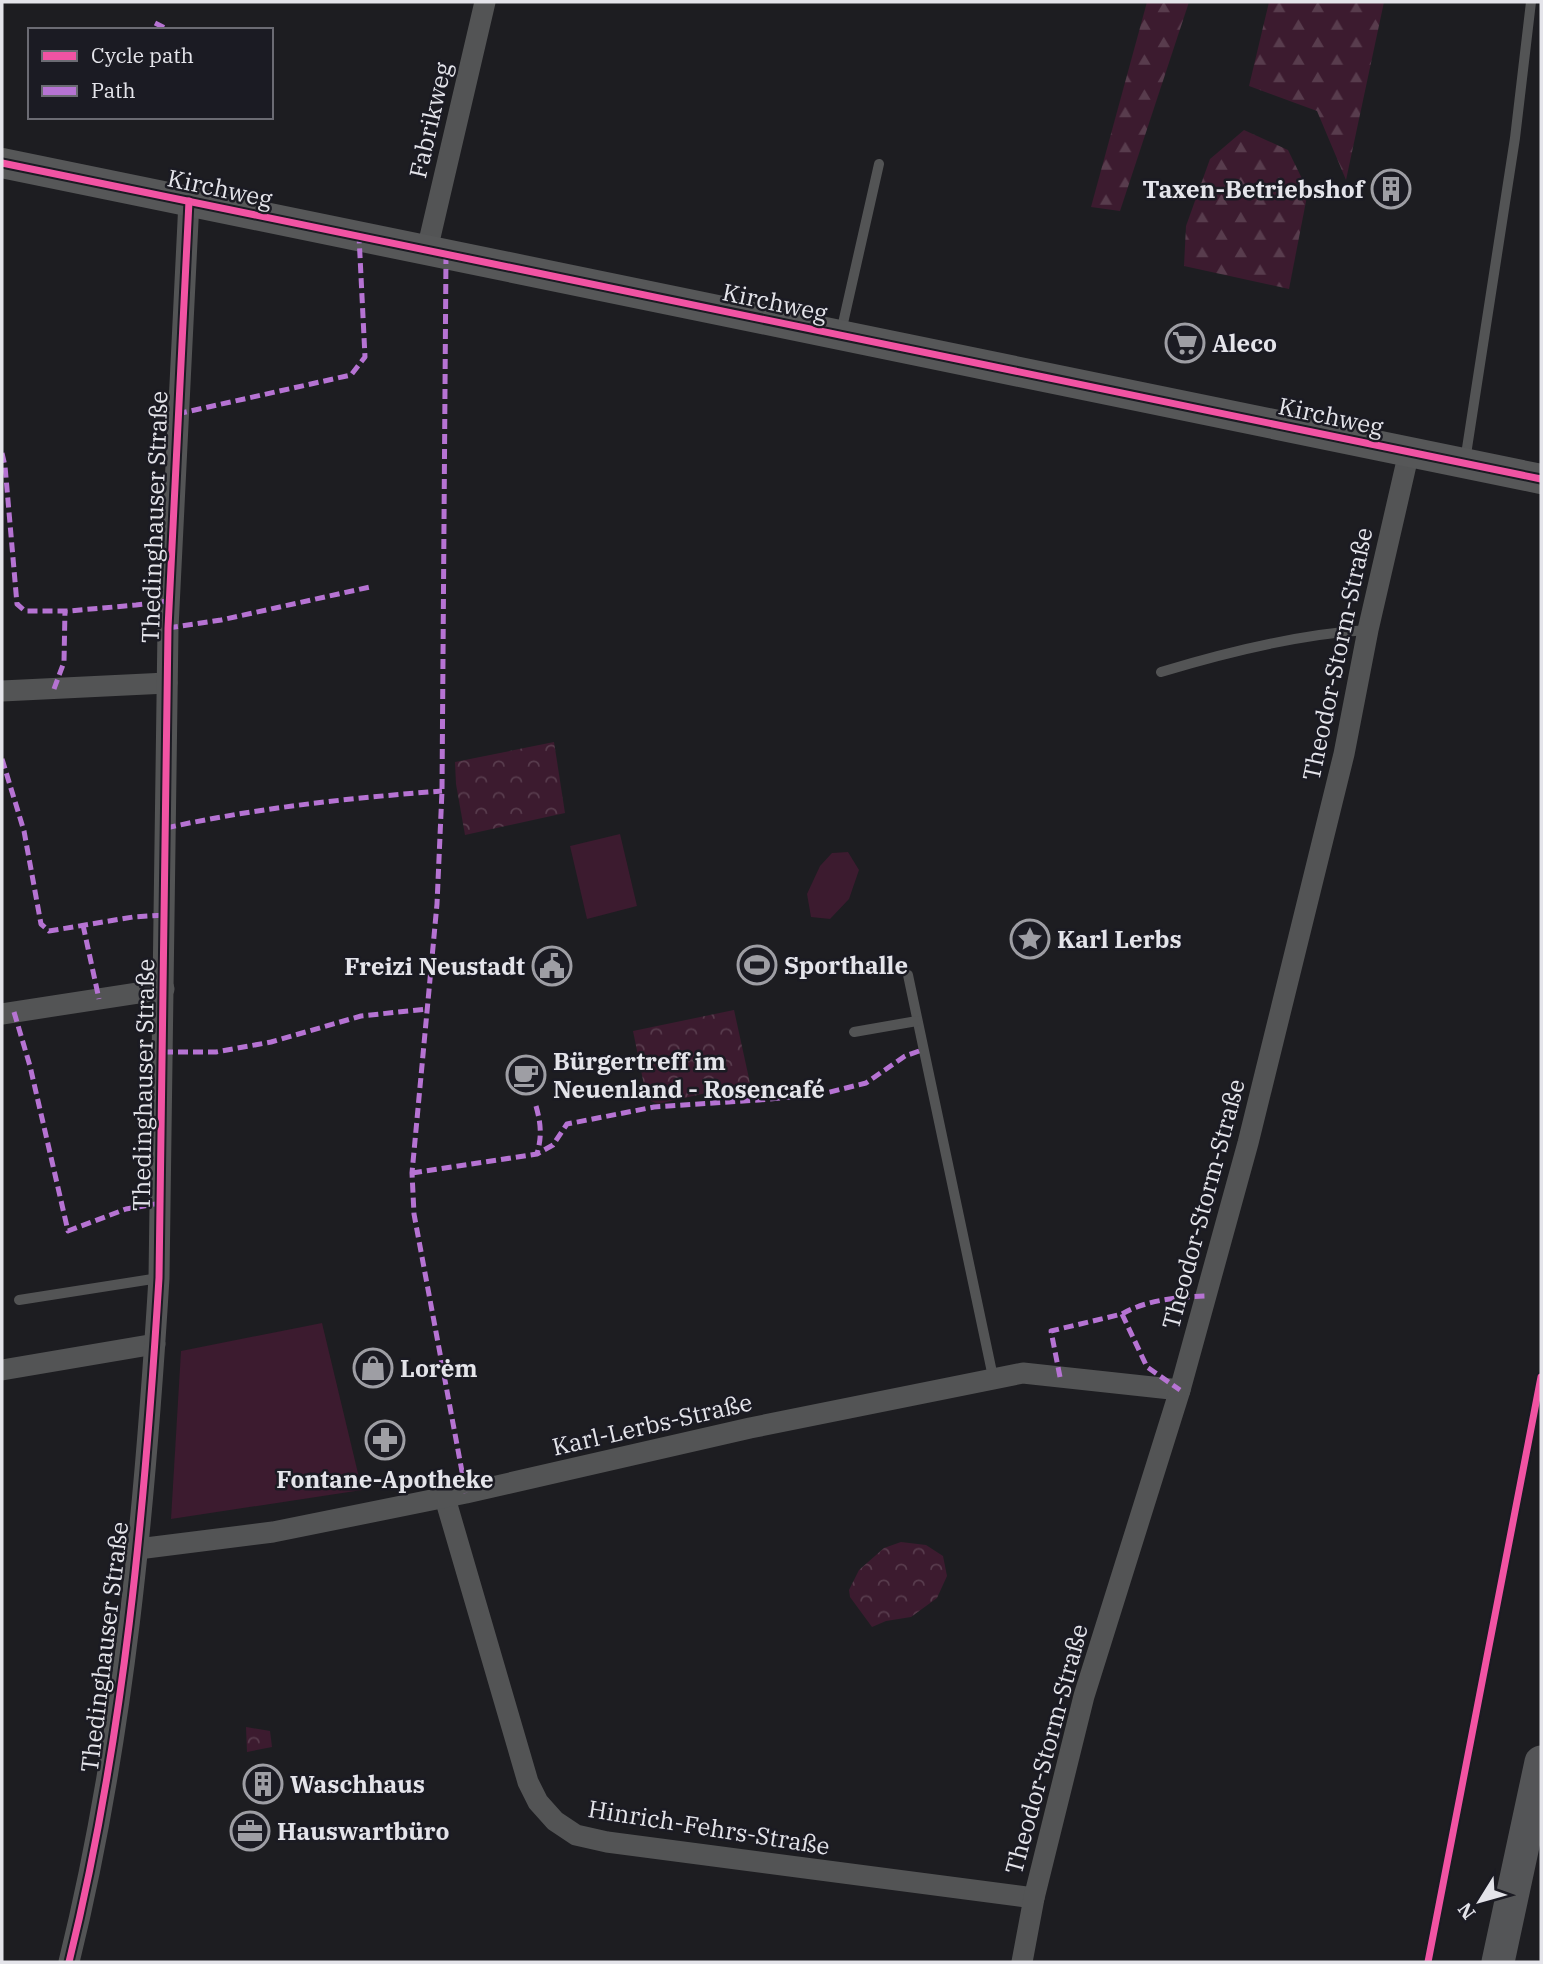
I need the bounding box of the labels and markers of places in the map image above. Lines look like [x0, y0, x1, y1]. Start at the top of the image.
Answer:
building icon: Taxen-Betriebshof [1370, 168, 1412, 210]
place label: Taxen-Betriebshof [1143, 173, 1366, 205]
supermarket icon: Aleco [1164, 322, 1206, 364]
place label: Aleco [1212, 327, 1277, 359]
place icon: Karl Lerbs [1009, 918, 1051, 960]
place label: Karl Lerbs [1057, 923, 1182, 955]
sports icon: Sporthalle [736, 944, 778, 986]
public building icon: Freizi Neustadt [531, 945, 573, 987]
place label: Sporthalle [784, 949, 908, 981]
place label: Freizi Neustadt [344, 950, 525, 982]
place label: Bürgertreff im Neuenland - Rosencafé [553, 1045, 825, 1105]
cafe icon: Bürgertreff im Neuenland - Rosencafé [505, 1054, 547, 1096]
shop icon: Lorėm [352, 1347, 394, 1389]
place label: Lorėm [400, 1352, 478, 1384]
pharmacy icon: Fontane-Apotheke [364, 1419, 406, 1461]
place label: Fontane-Apotheke [276, 1463, 494, 1495]
building icon: Waschhaus [242, 1763, 284, 1805]
place label: Waschhaus [290, 1768, 425, 1800]
office icon: Hauswartbüro [229, 1810, 271, 1852]
place label: Hauswartbüro [277, 1815, 450, 1847]

